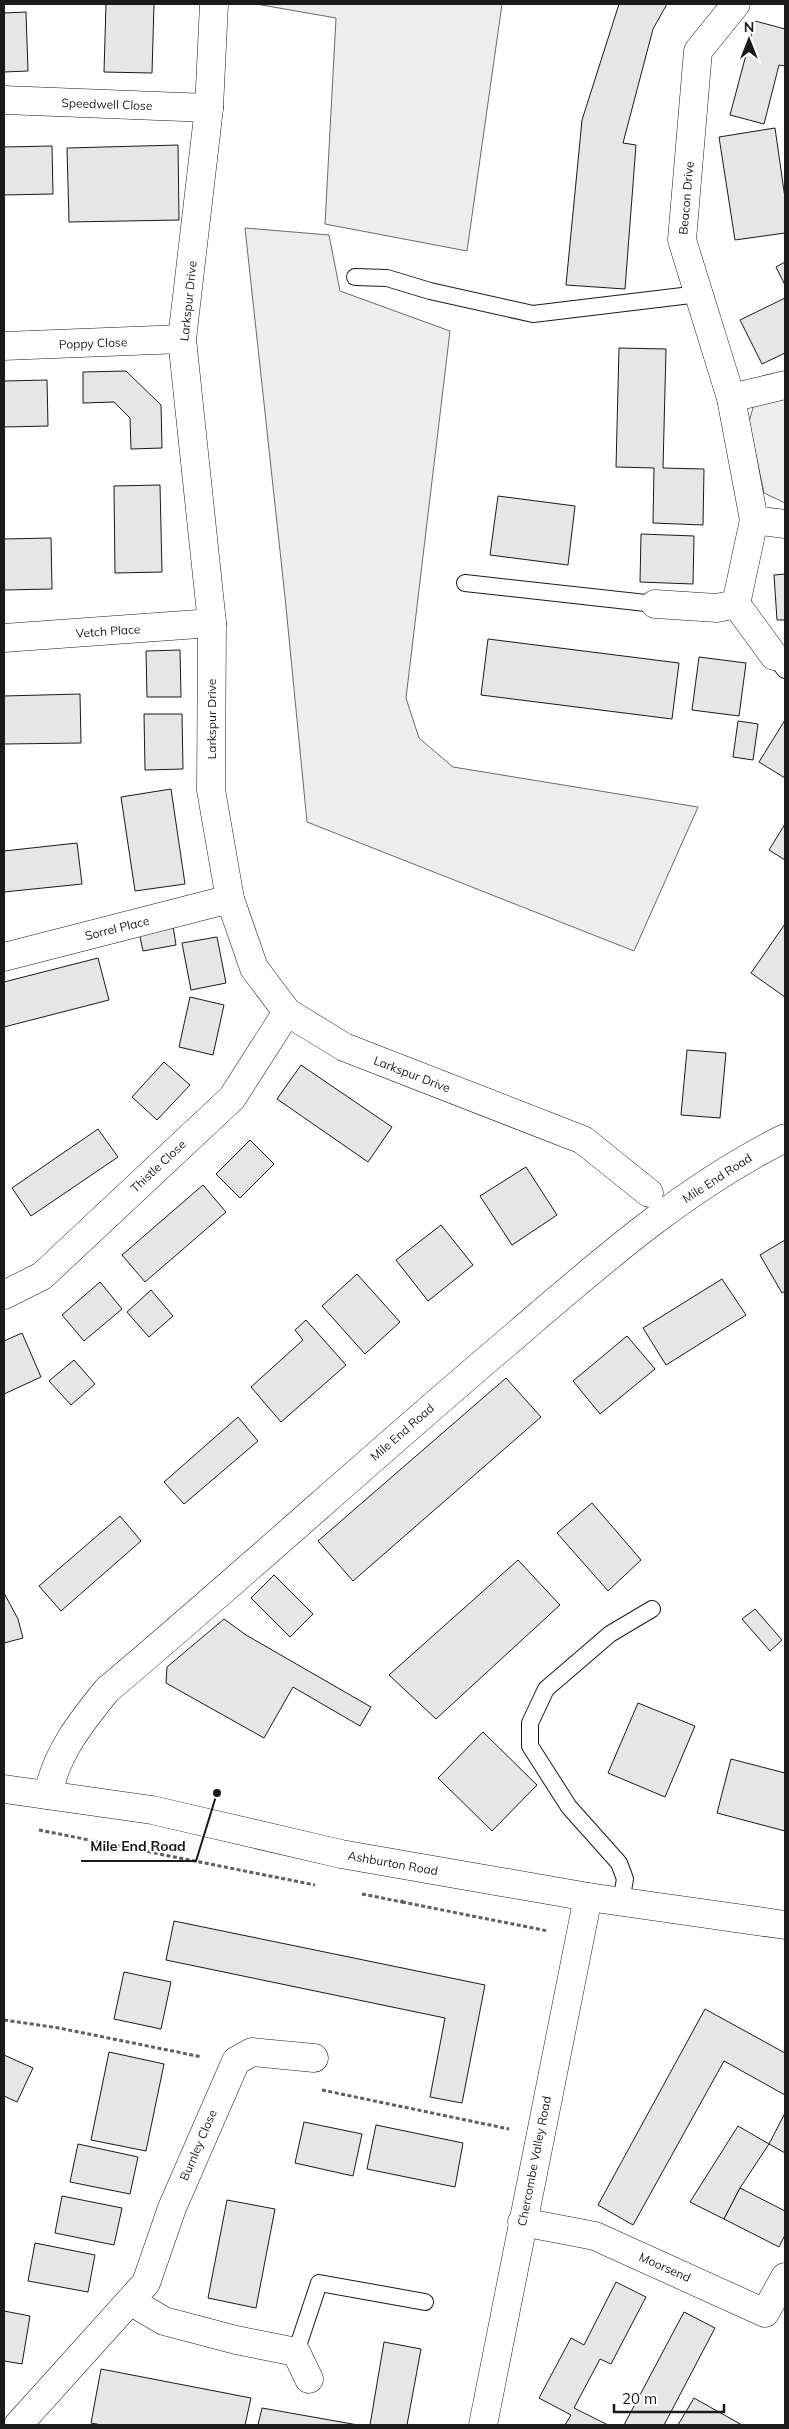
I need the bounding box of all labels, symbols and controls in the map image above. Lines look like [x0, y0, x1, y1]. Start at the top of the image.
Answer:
north arrow [724, 15, 774, 65]
text: N [744, 18, 754, 36]
street label: Speedwell Close [61, 95, 153, 113]
street label: Beacon Drive [675, 161, 697, 235]
street label: Larkspur Drive [176, 260, 200, 342]
street label: Poppy Close [58, 334, 128, 352]
street label: Vetch Place [75, 621, 141, 641]
street label: Larkspur Drive [204, 679, 219, 759]
street label: Sorrel Place [83, 913, 151, 943]
street label: Larkspur Drive [372, 1053, 452, 1095]
street label: Thistle Close [127, 1137, 189, 1195]
street label: Mile End Road [680, 1150, 754, 1206]
street label: Mile End Road [367, 1400, 437, 1464]
callout: Mile End Road [81, 1832, 196, 1861]
text: Mile End Road [90, 1837, 186, 1855]
street label: Ashburton Road [347, 1848, 439, 1878]
street label: Chercombe Valley Road [514, 2095, 554, 2227]
street label: Burnley Close [176, 2107, 220, 2183]
street label: Moorsend [637, 2249, 693, 2285]
scale bar [614, 2382, 724, 2414]
text: 20 m [622, 2389, 657, 2408]

